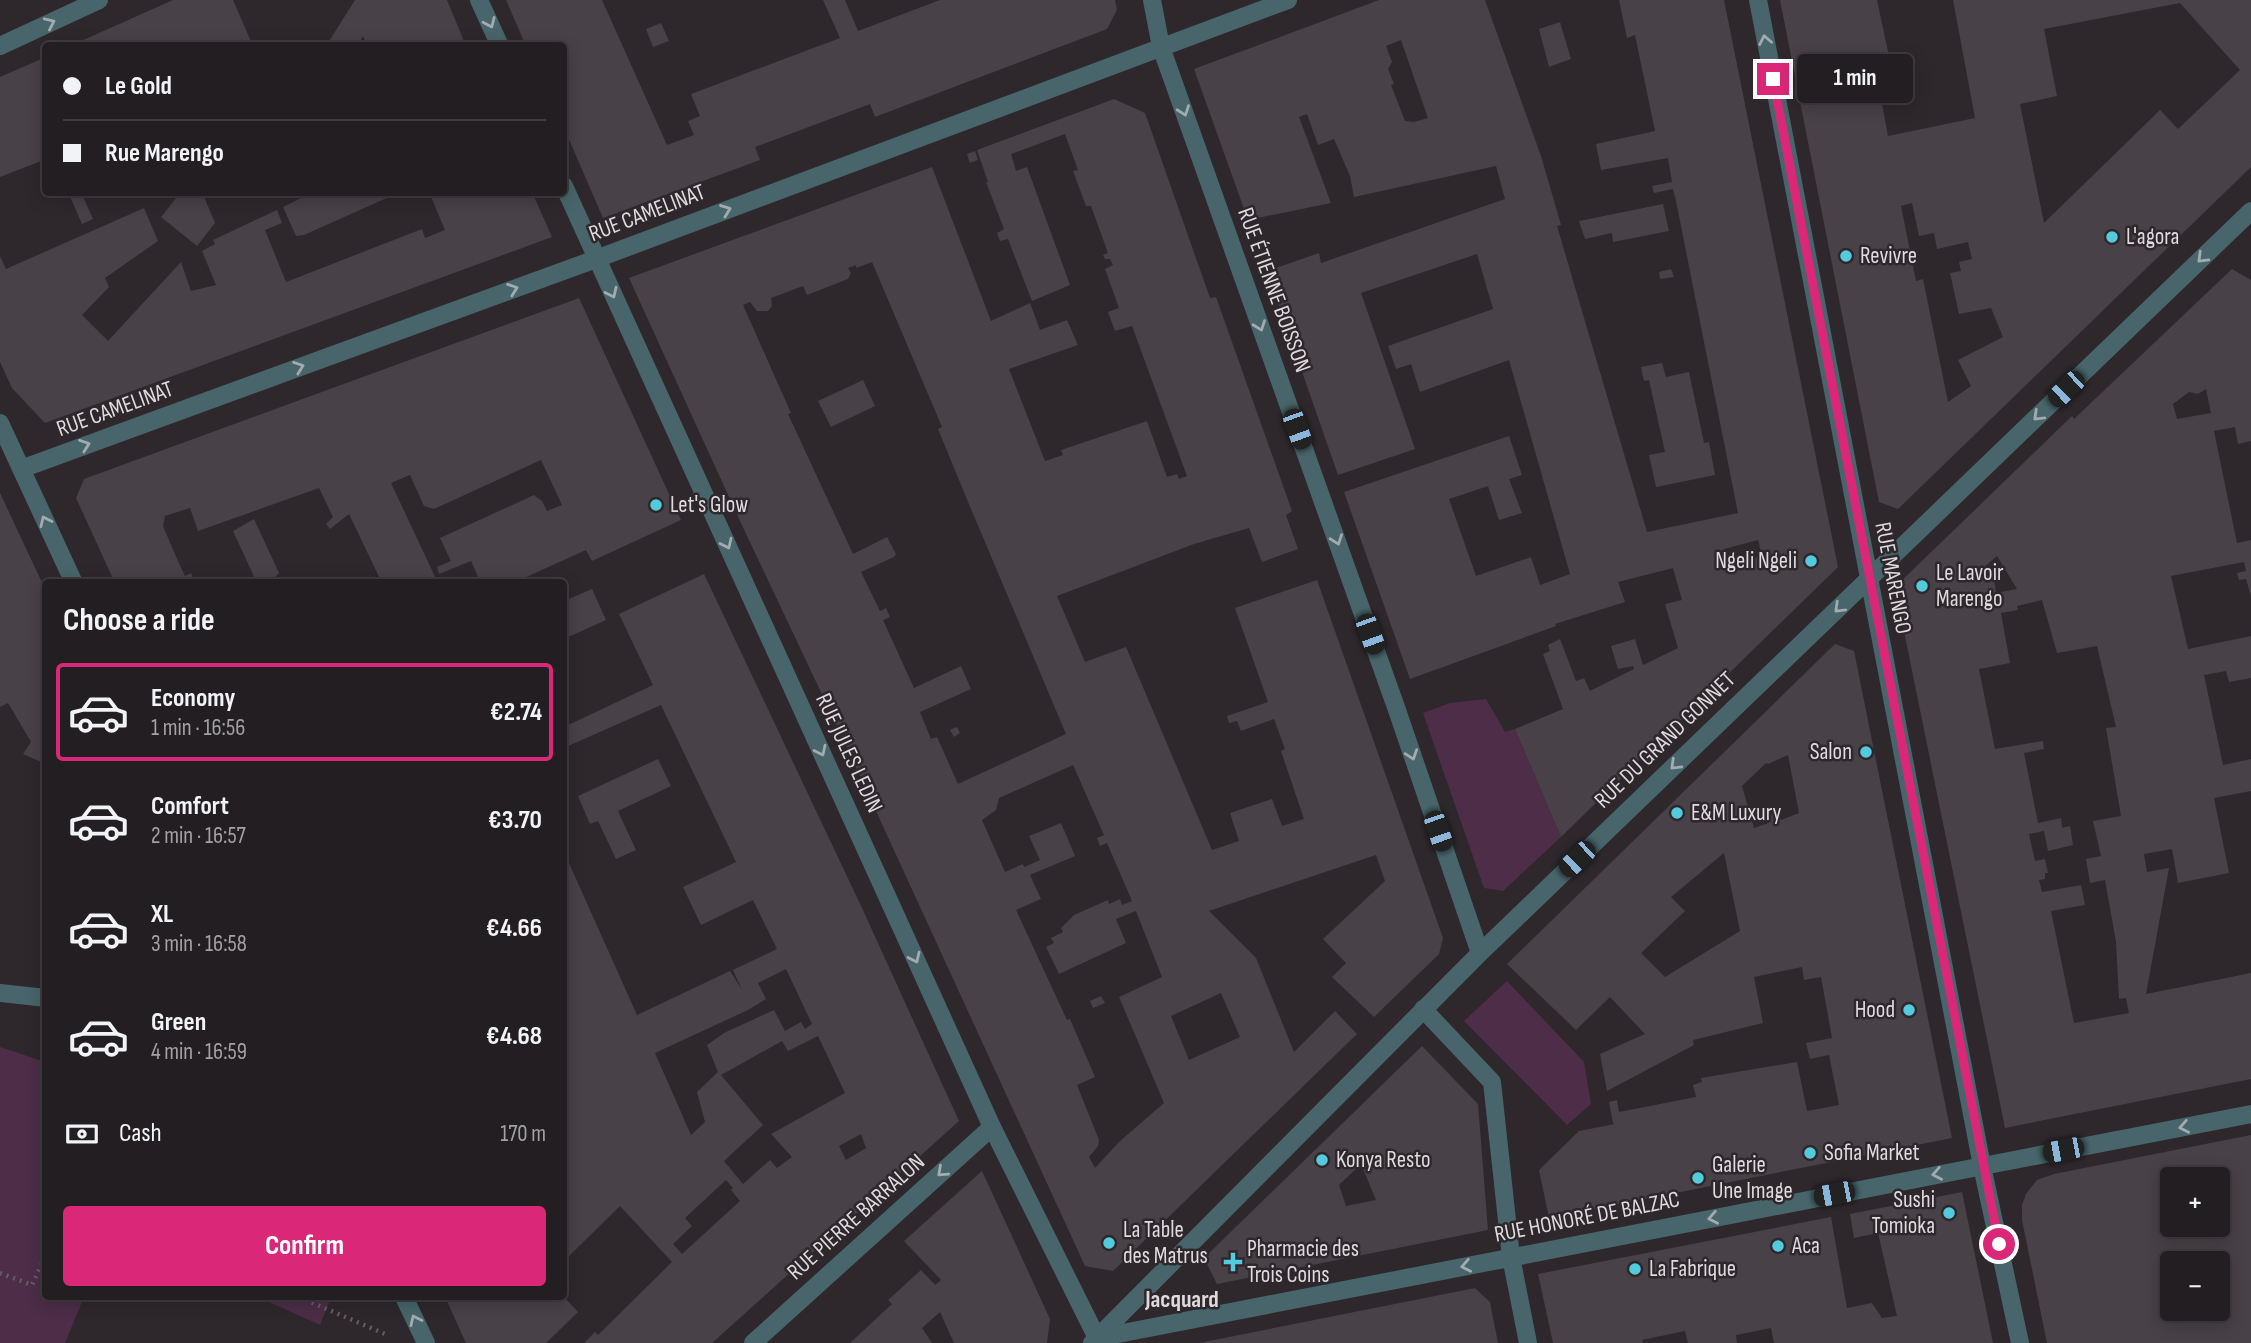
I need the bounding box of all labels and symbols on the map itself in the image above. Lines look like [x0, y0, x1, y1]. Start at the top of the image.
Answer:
one-way arrow [482, 16, 496, 28]
one-way arrow [42, 17, 55, 31]
one-way arrow [1759, 34, 1774, 46]
callout: 1 min [1798, 55, 1913, 104]
route end [1757, 63, 1789, 95]
one-way arrow [1176, 105, 1190, 117]
street label: RUE CAMELINAT [585, 178, 709, 248]
one-way arrow [719, 204, 731, 218]
street label: RUE ÉTIENNE BOISSON [1231, 204, 1317, 376]
place label: L'agora [2126, 223, 2179, 251]
marker: L'agora [2104, 229, 2120, 245]
place label: Revivre [1860, 242, 1917, 270]
marker: Revivre [1838, 248, 1854, 264]
one-way arrow [2197, 249, 2210, 262]
one-way arrow [506, 283, 518, 297]
one-way arrow [604, 285, 618, 298]
one-way arrow [1252, 319, 1266, 331]
one-way arrow [292, 362, 304, 376]
car [2044, 367, 2089, 411]
street label: RUE CAMELINAT [53, 375, 177, 443]
car [1280, 406, 1315, 452]
one-way arrow [2033, 407, 2046, 420]
one-way arrow [79, 440, 91, 454]
place label: Let's Glow [670, 491, 748, 519]
marker: Let's Glow [648, 497, 664, 513]
one-way arrow [39, 516, 53, 528]
street label: RUE MARENGO [1868, 520, 1918, 636]
one-way arrow [1328, 534, 1342, 546]
one-way arrow [719, 537, 733, 549]
place label: Ngeli Ngeli [1715, 547, 1797, 575]
marker: Ngeli Ngeli [1803, 553, 1819, 569]
place label: Le Lavoir Marengo [1936, 559, 2004, 613]
marker: Le Lavoir Marengo [1914, 578, 1930, 594]
one-way arrow [1834, 599, 1847, 612]
car [1353, 611, 1388, 657]
street label: RUE DU GRAND GONNET [1589, 666, 1741, 814]
street label: RUE JULES LEDIN [809, 689, 889, 817]
place label: Salon [1810, 738, 1852, 766]
one-way arrow [813, 744, 827, 756]
marker: Salon [1858, 744, 1874, 760]
one-way arrow [1404, 748, 1418, 760]
one-way arrow [1670, 757, 1683, 770]
place label: E&M Luxury [1691, 799, 1781, 827]
marker: E&M Luxury [1669, 805, 1685, 821]
car [1422, 808, 1455, 854]
car [1555, 837, 1600, 881]
one-way arrow [907, 951, 921, 963]
place label: Hood [1855, 996, 1895, 1024]
marker: Hood [1901, 1002, 1917, 1018]
one-way arrow [2178, 1118, 2190, 1133]
car [2041, 1136, 2086, 1164]
place label: Sofia Market [1824, 1139, 1920, 1167]
marker: Sofia Market [1802, 1145, 1818, 1161]
place label: Konya Resto [1336, 1146, 1431, 1174]
street label: RUE PIERRE BARRALON [781, 1148, 931, 1286]
place label: Galerie Une Image [1712, 1151, 1793, 1205]
marker: Konya Resto [1314, 1152, 1330, 1168]
one-way arrow [937, 1164, 950, 1177]
one-way arrow [1931, 1166, 1943, 1181]
marker: Galerie Une Image [1690, 1170, 1706, 1186]
car [1812, 1180, 1857, 1208]
street label: RUE HONORÉ DE BALZAC [1492, 1185, 1682, 1249]
place label: Sushi Tomioka [1871, 1186, 1935, 1240]
marker: Sushi Tomioka [1941, 1205, 1957, 1221]
one-way arrow [1707, 1209, 1719, 1224]
place label: La Table des Matrus [1123, 1216, 1208, 1270]
route start [1983, 1228, 2015, 1260]
place label: Aca [1791, 1232, 1820, 1260]
marker: La Table des Matrus [1101, 1235, 1117, 1251]
place label: Pharmacie des Trois Coins [1247, 1235, 1359, 1289]
marker: Aca [1770, 1238, 1786, 1254]
marker: Pharmacie des Trois Coins [1225, 1254, 1241, 1270]
place label: La Fabrique [1649, 1255, 1736, 1283]
one-way arrow [1460, 1258, 1472, 1273]
marker: La Fabrique [1627, 1261, 1643, 1277]
district label: Jacquard [1144, 1285, 1219, 1314]
one-way arrow [409, 1315, 423, 1327]

